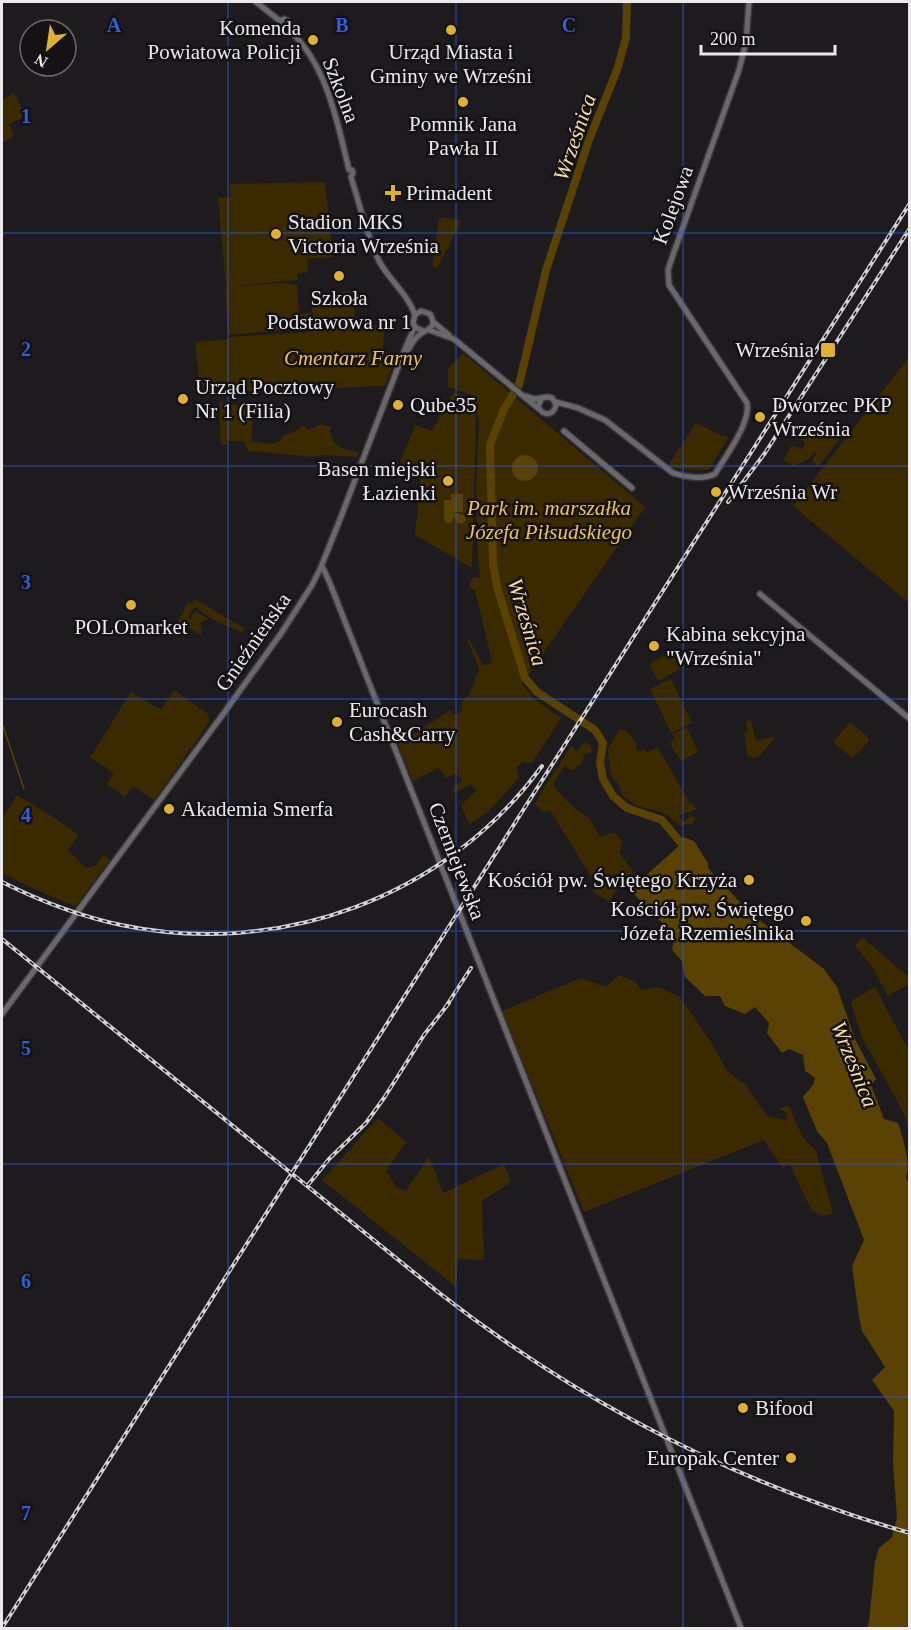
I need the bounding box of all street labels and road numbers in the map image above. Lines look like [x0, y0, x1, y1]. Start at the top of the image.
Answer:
street label: Szkolna [318, 54, 365, 127]
street label: Kolejowa [648, 162, 698, 247]
street label: Gnieźnieńska [210, 588, 296, 696]
street label: Czerniejewska [424, 799, 491, 924]

